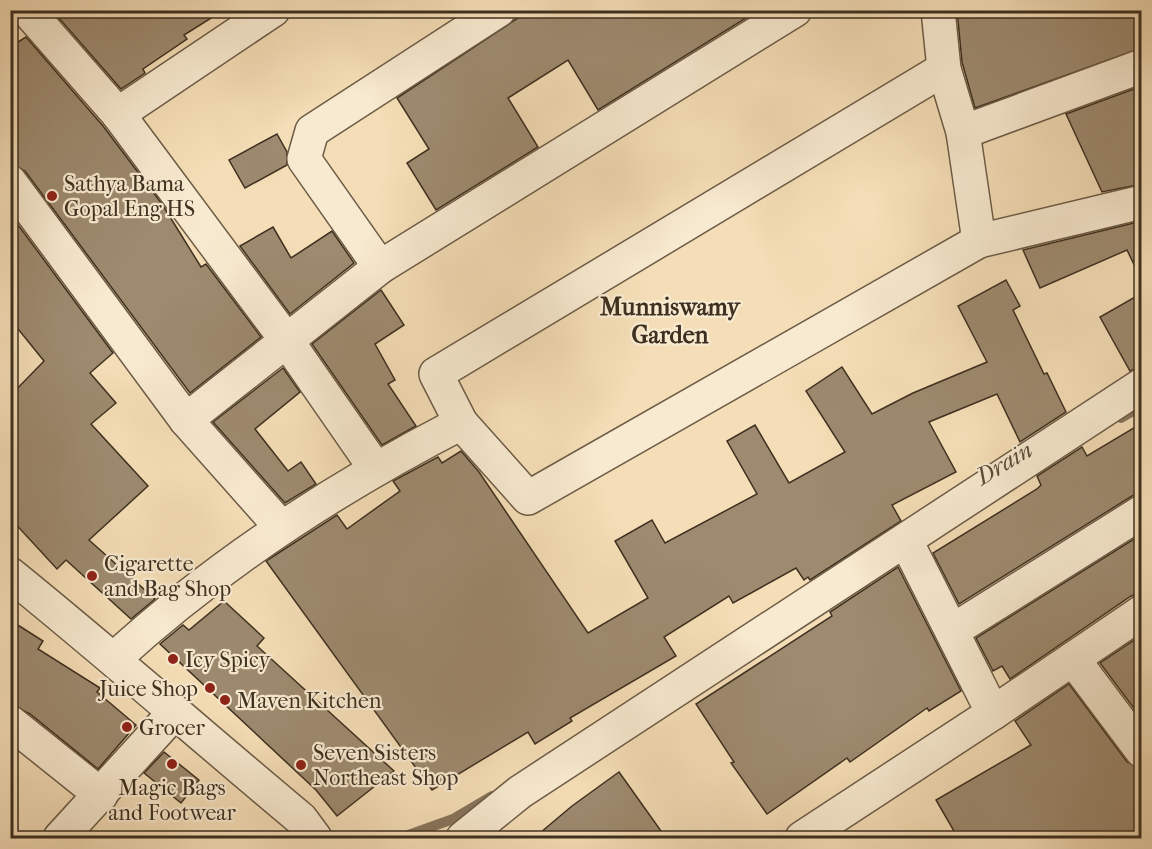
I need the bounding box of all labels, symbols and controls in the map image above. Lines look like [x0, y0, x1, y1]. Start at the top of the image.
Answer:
place label: Sathya Bama Gopal Eng HS [64, 171, 195, 222]
marker: Sathya Bama Gopal Eng HS [45, 189, 59, 203]
district label: Munniswamy Garden [600, 293, 741, 349]
water label: Drain [969, 435, 1037, 492]
place label: Cigarette and Bag Shop [104, 551, 231, 602]
marker: Cigarette and Bag Shop [85, 569, 99, 583]
place label: Icy Spicy [185, 647, 271, 673]
marker: Icy Spicy [166, 652, 180, 666]
place label: Juice Shop [97, 676, 198, 702]
marker: Juice Shop [203, 681, 217, 695]
place label: Maven Kitchen [237, 688, 382, 714]
marker: Maven Kitchen [218, 693, 232, 707]
place label: Grocer [139, 715, 206, 741]
marker: Grocer [120, 720, 134, 734]
place label: Seven Sisters Northeast Shop [313, 740, 458, 791]
marker: Magic Bags and Footwear [165, 757, 179, 771]
marker: Seven Sisters Northeast Shop [294, 758, 308, 772]
place label: Magic Bags and Footwear [108, 775, 236, 826]

